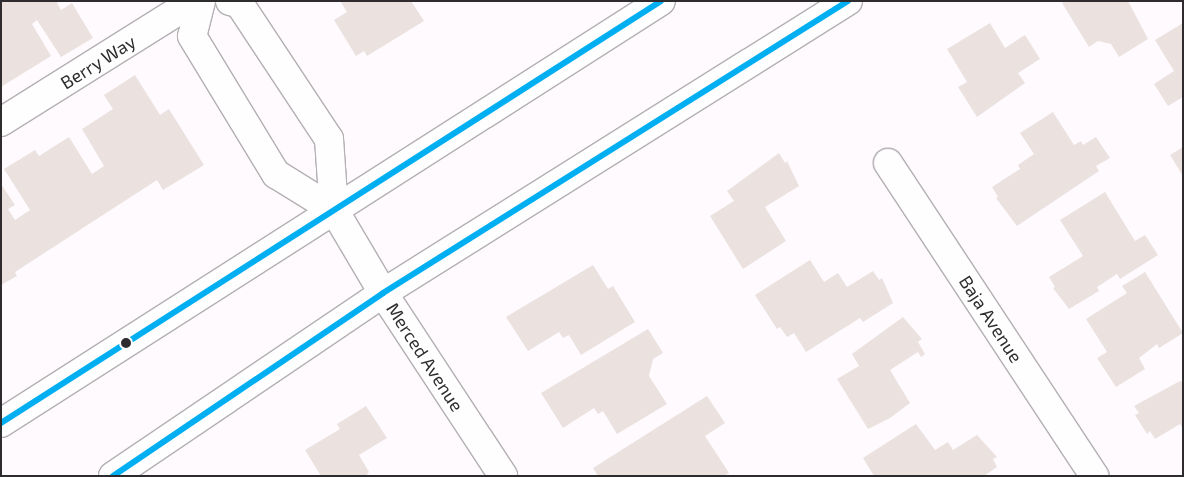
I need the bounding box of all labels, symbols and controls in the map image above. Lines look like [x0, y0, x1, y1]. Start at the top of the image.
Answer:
street label: Berry Way [56, 30, 140, 94]
street label: Baja Avenue [955, 271, 1027, 367]
street label: Merced Avenue [382, 299, 468, 415]
unlabelled marker [121, 338, 131, 348]

